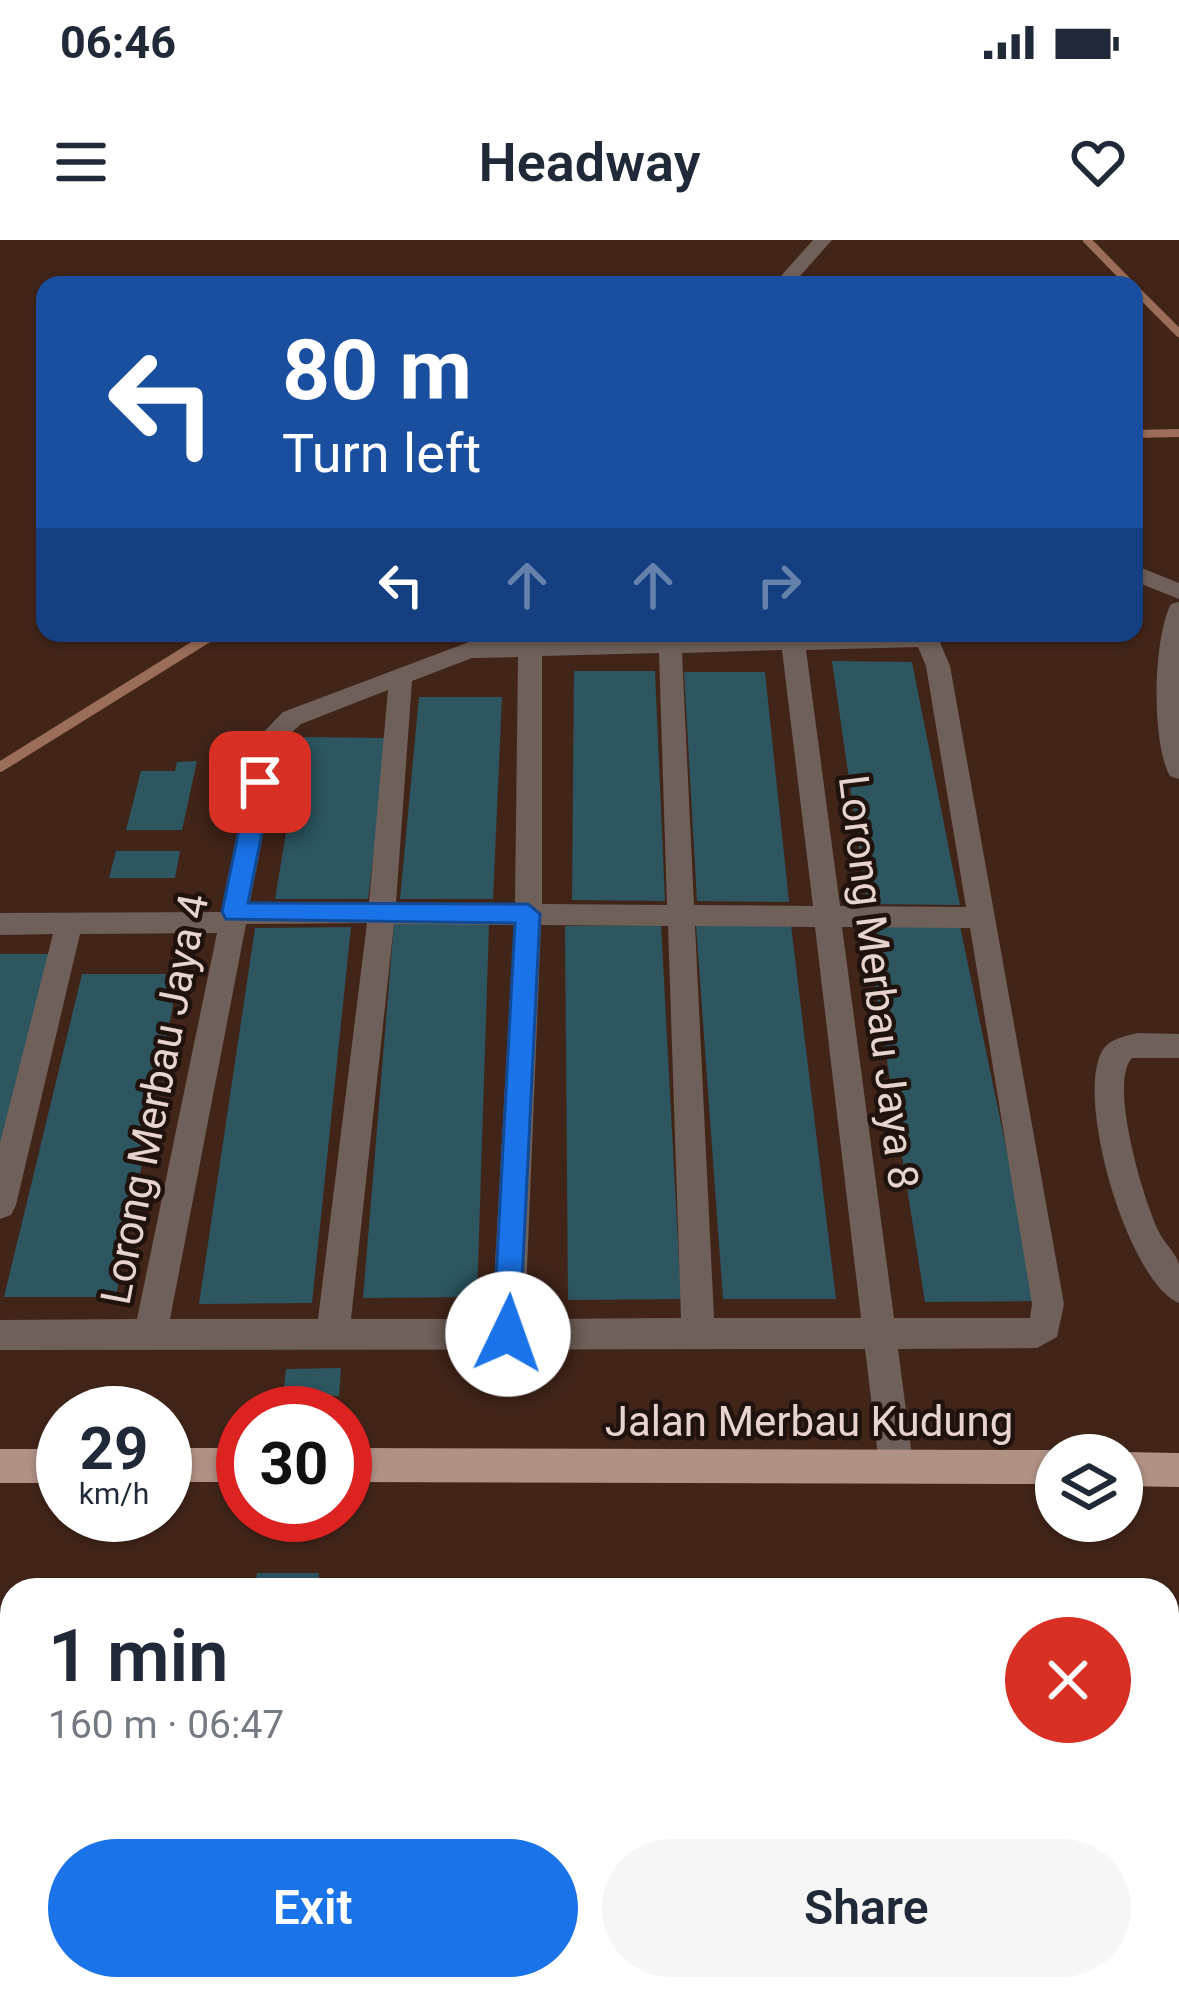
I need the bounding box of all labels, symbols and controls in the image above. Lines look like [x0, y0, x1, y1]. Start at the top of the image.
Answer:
text: 06:46 [60, 16, 176, 69]
icon: menu [48, 129, 114, 195]
icon: heart [1065, 129, 1131, 195]
text: Headway [479, 131, 701, 194]
text: 80 m [282, 321, 472, 420]
icon: left [84, 324, 240, 480]
text: Turn left [282, 422, 481, 485]
icon: left [368, 552, 434, 618]
icon: ahead [494, 552, 560, 618]
icon: ahead [620, 552, 686, 618]
icon: right [746, 552, 812, 618]
pin [209, 731, 311, 833]
icon: arrive [227, 749, 293, 815]
street label: Lorong Merbau Jaya 8 [829, 772, 928, 1192]
street label: Lorong Merbau Jaya 4 [91, 890, 218, 1308]
position arrow [445, 1271, 571, 1397]
speed limit sign: 30 [216, 1386, 372, 1542]
street label: Jalan Merbau Kudung [605, 1397, 1013, 1446]
text: 29 [80, 1413, 148, 1484]
map controls [1035, 1434, 1143, 1542]
button: layers [1035, 1434, 1143, 1542]
text: km/h [79, 1476, 149, 1511]
text: 1 min [48, 1614, 229, 1699]
button: close [1005, 1617, 1131, 1743]
text: 160 m · 06:47 [48, 1702, 284, 1748]
button: Exit [48, 1839, 578, 1977]
button: Share [602, 1839, 1131, 1977]

